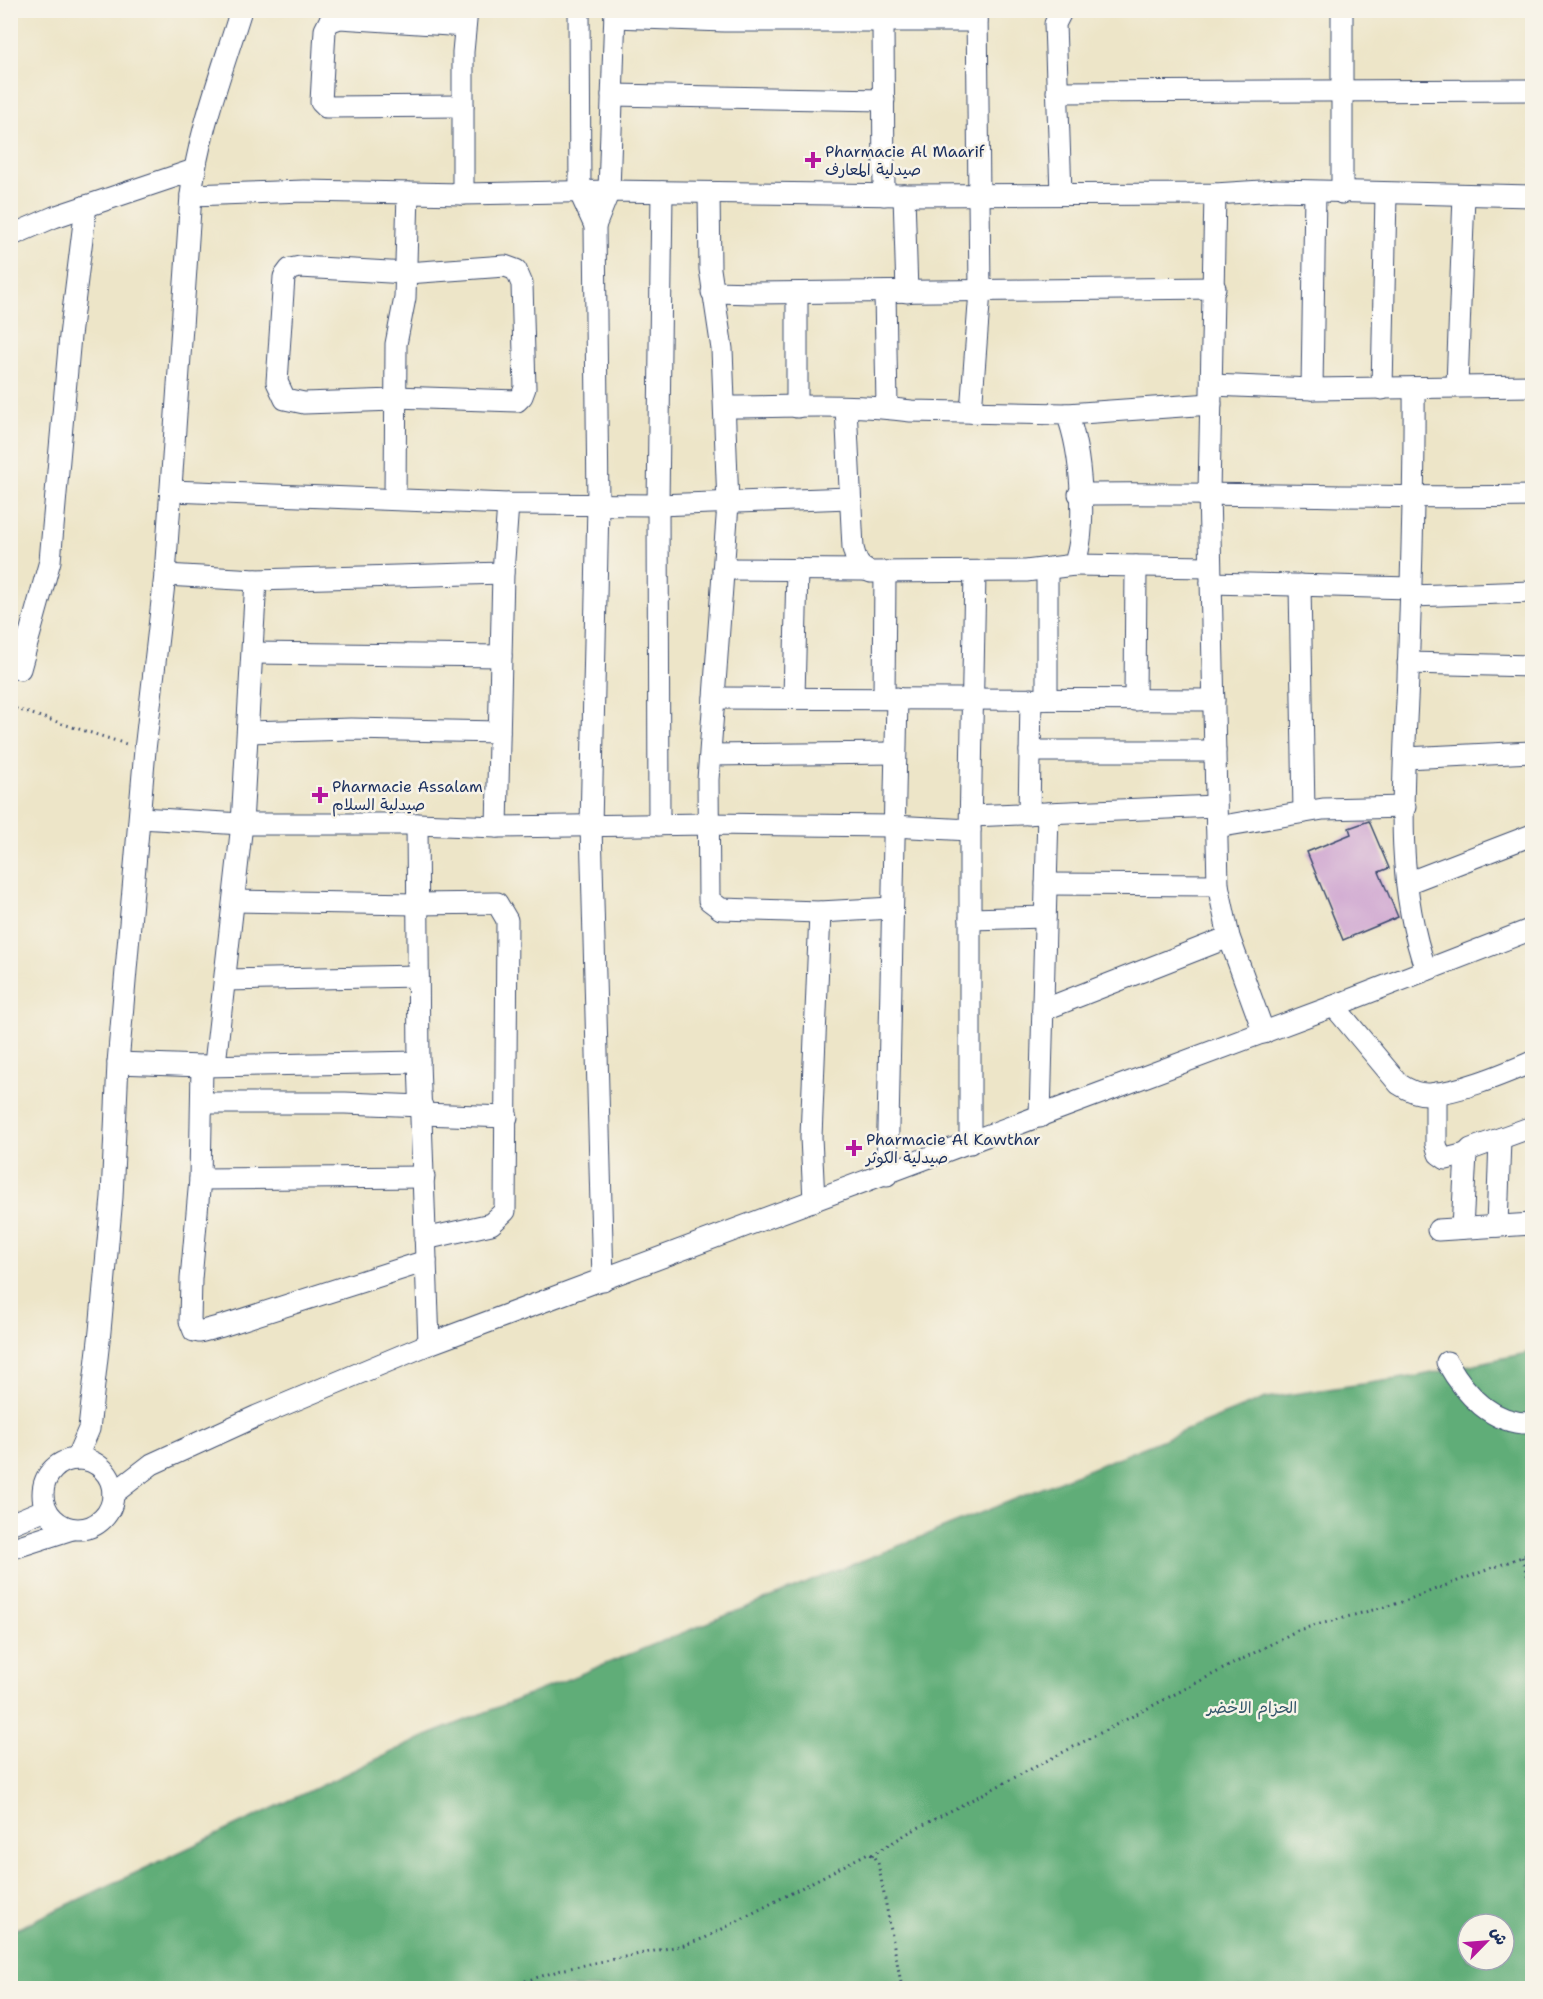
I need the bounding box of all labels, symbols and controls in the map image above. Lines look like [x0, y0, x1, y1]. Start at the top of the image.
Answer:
place label: Pharmacie Al Maarif صيدلية المعارف [825, 141, 986, 180]
marker: Pharmacie Al Maarif صيدلية المعارف [806, 153, 820, 167]
place label: Pharmacie Assalam صيدلية السلام [332, 776, 483, 817]
marker: Pharmacie Assalam صيدلية السلام [313, 788, 327, 802]
place label: Pharmacie Al Kawthar صيدلية الكوثر [864, 1129, 1041, 1168]
marker: Pharmacie Al Kawthar صيدلية الكوثر [847, 1141, 861, 1155]
park label: الحزام الاخضر [1205, 1697, 1297, 1720]
north arrow [1456, 1912, 1516, 1972]
text: ش [1486, 1923, 1512, 1948]

